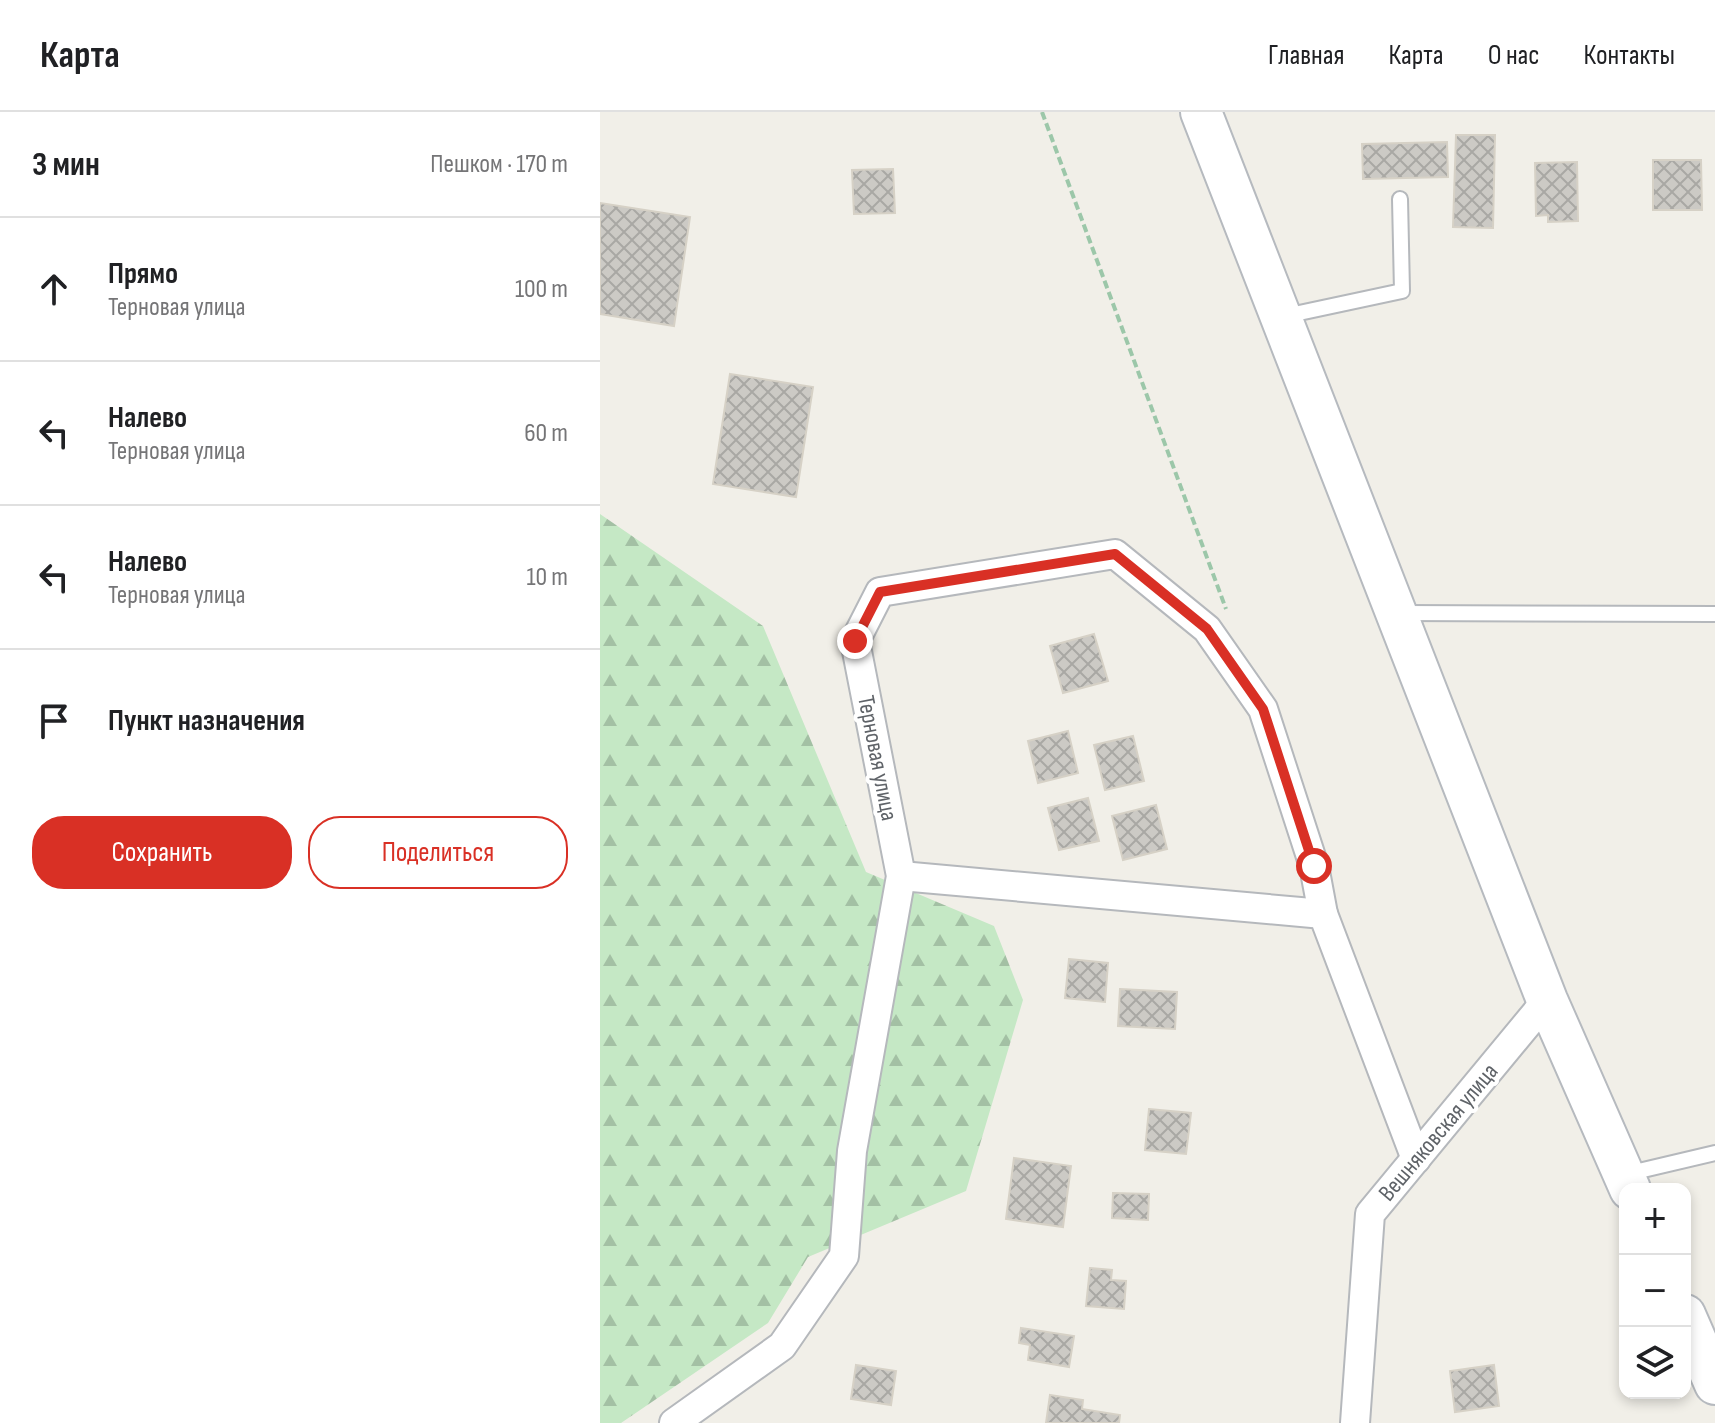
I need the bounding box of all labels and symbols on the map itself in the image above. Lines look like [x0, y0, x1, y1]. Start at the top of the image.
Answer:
route end [837, 623, 873, 659]
street label: Терновая улица [851, 693, 904, 823]
route start [1296, 848, 1332, 884]
street label: Вешняковская улица [1372, 1058, 1504, 1207]

